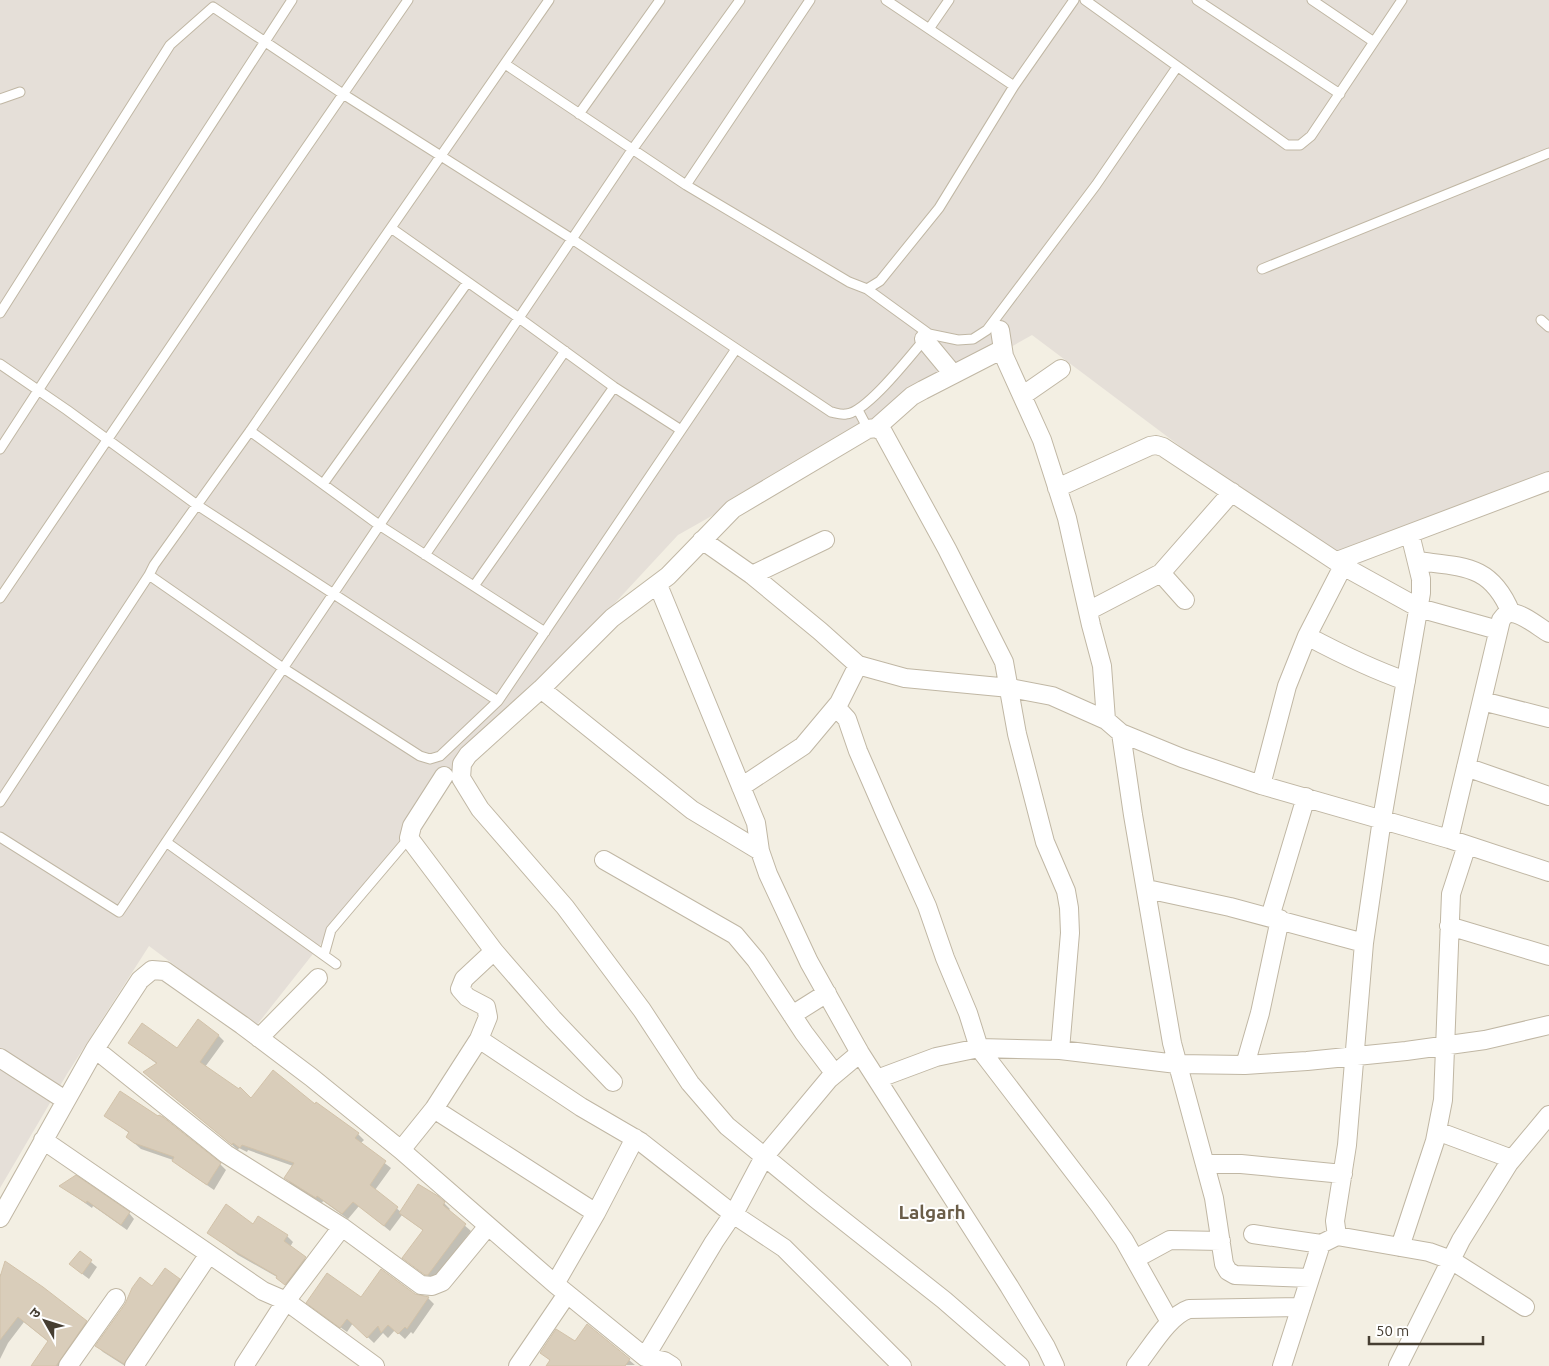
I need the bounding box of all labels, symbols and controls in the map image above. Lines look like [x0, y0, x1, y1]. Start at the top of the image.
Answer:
district label: Lalgarh [898, 1201, 966, 1223]
north arrow [20, 1296, 70, 1346]
text: उ [26, 1304, 44, 1321]
scale bar [1369, 1314, 1483, 1346]
text: 50 m [1376, 1322, 1409, 1339]

